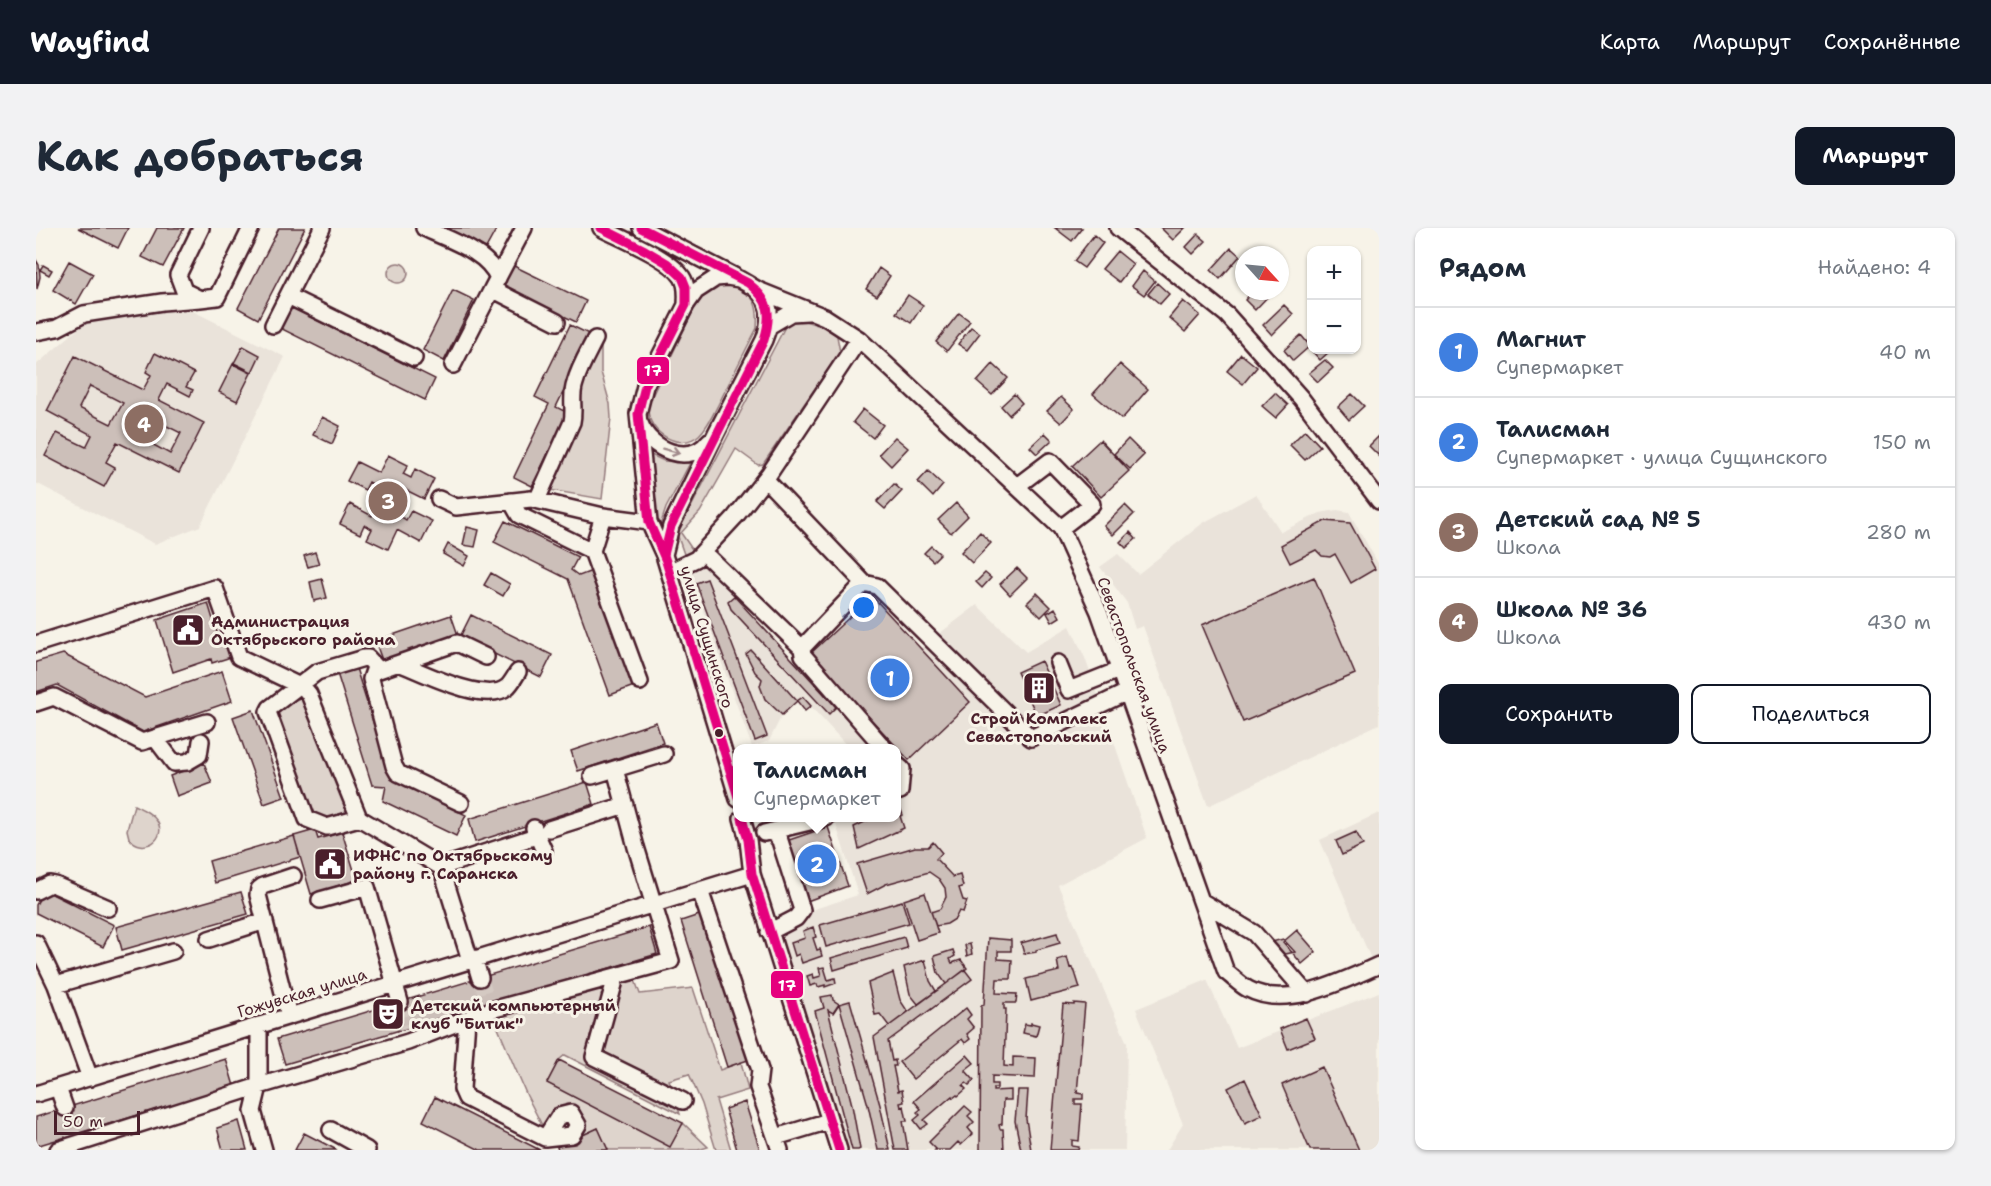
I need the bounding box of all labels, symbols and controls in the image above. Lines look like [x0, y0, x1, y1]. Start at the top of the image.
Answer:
text: Wayfind [30, 23, 150, 61]
text: Карта [1600, 28, 1660, 56]
text: Маршрут [1693, 28, 1791, 56]
text: Сохранённые [1824, 28, 1961, 56]
button: Маршрут [1795, 127, 1955, 185]
text: Как добраться [36, 128, 364, 184]
north arrow [1235, 246, 1289, 300]
map controls [1307, 246, 1361, 354]
button: + [1307, 246, 1361, 300]
text: Рядом [1439, 250, 1526, 285]
text: Найдено: 4 [1818, 254, 1931, 280]
button: − [1307, 300, 1361, 354]
text: Магнит [1496, 325, 1586, 354]
text: 1 [1454, 339, 1463, 365]
text: 40 m [1879, 339, 1931, 365]
text: Супермаркет [1496, 354, 1623, 380]
line badge: 17 [636, 356, 670, 385]
text: 17 [644, 360, 662, 381]
pin: 4 [124, 402, 164, 446]
text: Талисман [1496, 415, 1610, 444]
text: 2 [1452, 429, 1466, 455]
text: 150 m [1873, 429, 1931, 455]
text: Супермаркет · улица Сущинского [1496, 444, 1828, 470]
one-way arrow [661, 445, 680, 457]
pin: 3 [368, 478, 408, 524]
text: Детский сад № 5 [1496, 505, 1700, 534]
text: 3 [1452, 519, 1466, 545]
text: 280 m [1866, 519, 1931, 545]
text: Школа [1496, 534, 1561, 560]
street label: улица Сущинского [675, 563, 739, 711]
street label: Севастопольская улица [1092, 574, 1176, 756]
your location [849, 593, 878, 622]
text: Школа № 36 [1496, 595, 1647, 624]
text: 4 [1452, 609, 1466, 635]
text: 430 m [1867, 609, 1931, 635]
place label: Администрация Октябрьского района [211, 611, 395, 650]
public building icon: Администрация Октябрьского района [170, 612, 206, 648]
text: Школа [1496, 624, 1561, 650]
pin: 1 [870, 656, 910, 700]
building icon: Строй Комплекс Севастопольский [1021, 670, 1057, 706]
button: Сохранить [1439, 684, 1679, 744]
button: Поделиться [1691, 684, 1931, 744]
place label: Строй Комплекс Севастопольский [966, 708, 1112, 747]
unlabelled marker [713, 727, 725, 739]
popup [733, 744, 901, 822]
text: Талисман [753, 756, 867, 785]
text: Супермаркет [753, 785, 881, 811]
pin: 2 [798, 842, 836, 886]
place label: ИФНС по Октябрьскому району г. Саранска [353, 845, 553, 884]
public building icon: ИФНС по Октябрьскому району г. Саранска [312, 846, 348, 882]
street label: Гожувская улица [235, 963, 369, 1023]
line badge: 17 [770, 970, 804, 999]
text: 17 [778, 975, 796, 996]
place label: Детский компьютерный клуб "Битик" [411, 995, 616, 1034]
theatre icon: Детский компьютерный клуб "Битик" [370, 996, 406, 1032]
scale bar [54, 1108, 140, 1136]
text: 50 m [63, 1111, 103, 1132]

